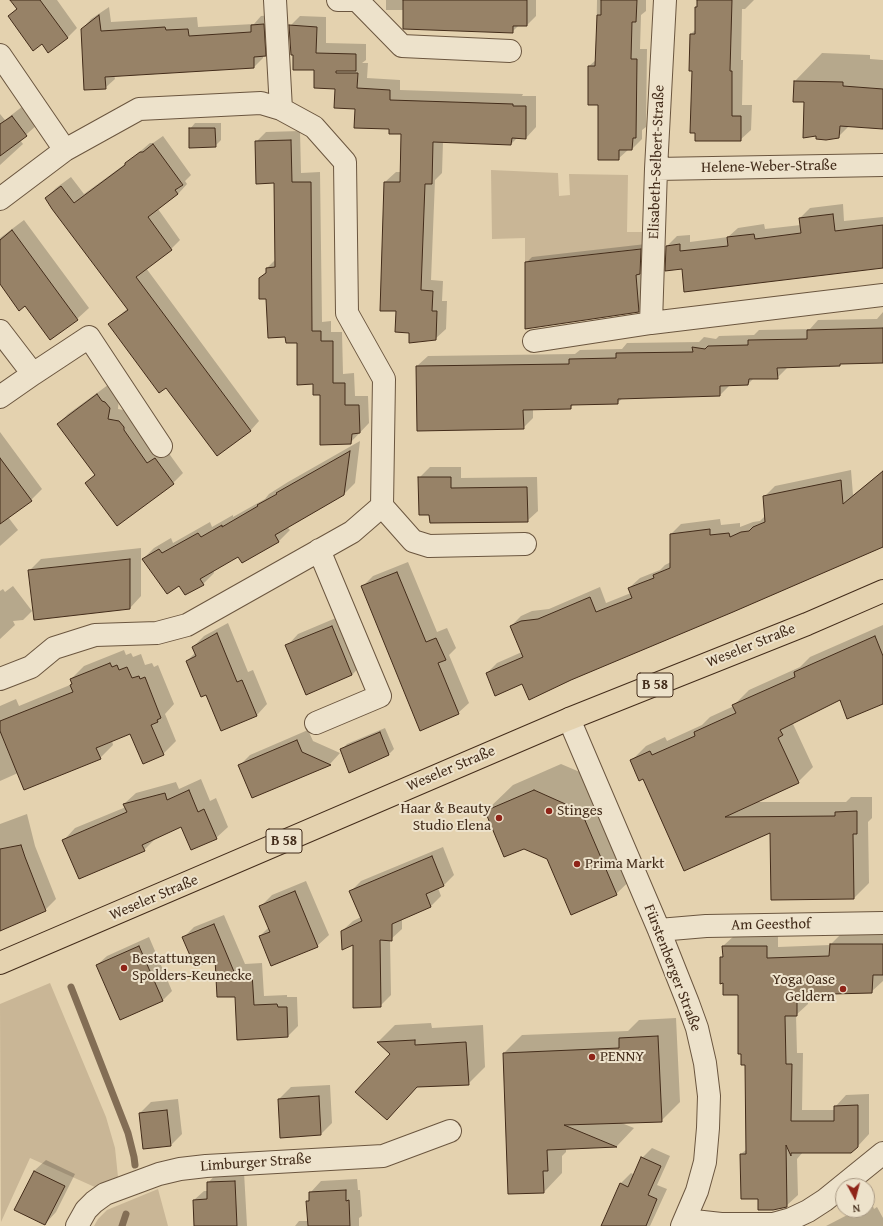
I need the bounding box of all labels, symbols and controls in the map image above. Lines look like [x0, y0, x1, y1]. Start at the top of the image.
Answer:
street label: Elisabeth-Selbert-Straße [645, 85, 669, 239]
street label: Helene-Weber-Straße [701, 157, 837, 177]
street label: Weseler Straße [704, 620, 798, 672]
road number: B 58 [637, 673, 673, 697]
street label: Weseler Straße [404, 742, 498, 796]
place label: Haar & Beauty Studio Elena [400, 800, 491, 835]
place label: Stinges [557, 802, 603, 820]
marker: Stinges [544, 806, 554, 816]
marker: Haar & Beauty Studio Elena [494, 813, 504, 823]
road number: B 58 [266, 829, 302, 853]
place label: Prima Markt [585, 855, 665, 873]
marker: Prima Markt [572, 859, 582, 869]
street label: Weseler Straße [107, 871, 201, 925]
street label: Fürstenberger Straße [639, 902, 705, 1034]
street label: Am Geesthof [731, 915, 811, 935]
place label: Bestattungen Spolders-Keunecke [132, 950, 252, 985]
marker: Bestattungen Spolders-Keunecke [119, 963, 129, 973]
place label: Yoga Oase Geldern [772, 971, 835, 1006]
marker: Yoga Oase Geldern [838, 984, 848, 994]
place label: PENNY [600, 1048, 644, 1066]
marker: PENNY [587, 1052, 597, 1062]
street label: Limburger Straße [200, 1150, 312, 1176]
north arrow [835, 1178, 875, 1218]
text: N [852, 1201, 861, 1217]

